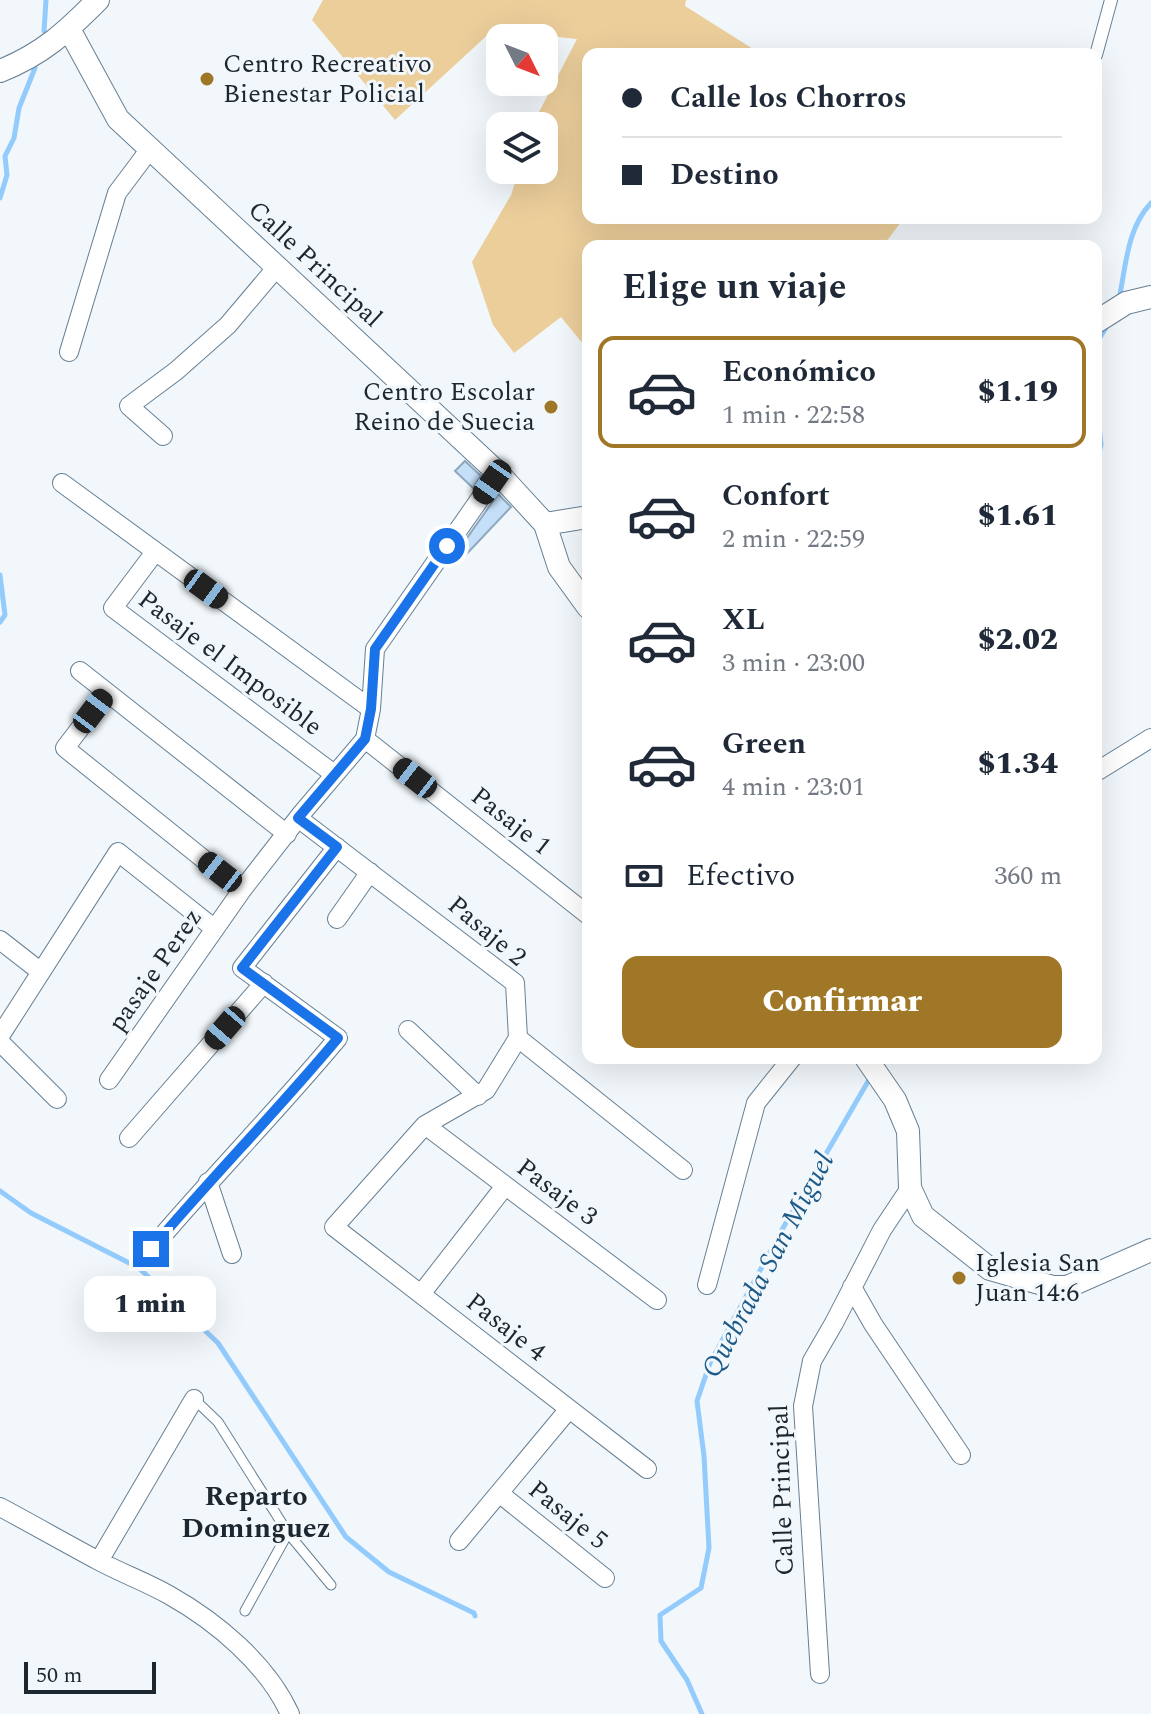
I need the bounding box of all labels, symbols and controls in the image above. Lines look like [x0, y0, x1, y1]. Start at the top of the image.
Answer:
north arrow [486, 24, 558, 96]
map controls [486, 24, 558, 184]
place label: Centro Recreativo Bienestar Policial [223, 44, 432, 114]
marker: Centro Recreativo Bienestar Policial [198, 70, 216, 88]
text: Calle los Chorros [670, 75, 907, 121]
button: layers [486, 112, 558, 184]
text: Destino [670, 152, 779, 198]
street label: Calle Principal [239, 191, 391, 337]
text: Elige un viaje [622, 260, 847, 315]
text: Económico [722, 349, 876, 395]
icon: car [626, 356, 698, 428]
text: $1.19 [978, 369, 1058, 415]
place label: Centro Escolar Reino de Suecia [354, 372, 535, 442]
text: 1 min · 22:58 [722, 395, 865, 435]
marker: Centro Escolar Reino de Suecia [542, 398, 560, 416]
car [468, 455, 516, 509]
text: Confort [722, 473, 830, 519]
icon: car [626, 480, 698, 552]
text: $1.61 [978, 493, 1058, 539]
text: 2 min · 22:59 [722, 519, 865, 559]
route start [429, 528, 465, 564]
car [180, 565, 232, 613]
street label: Pasaje el Imposible [129, 580, 331, 746]
text: XL [722, 597, 765, 643]
icon: car [626, 604, 698, 676]
text: $2.02 [978, 617, 1058, 663]
text: 3 min · 23:00 [722, 643, 865, 683]
car [69, 685, 117, 737]
text: Green [722, 721, 806, 767]
icon: car [626, 728, 698, 800]
text: $1.34 [978, 741, 1058, 787]
car [389, 754, 441, 802]
text: 4 min · 23:01 [722, 767, 865, 807]
street label: Pasaje 1 [462, 777, 560, 865]
car [194, 848, 246, 896]
text: Efectivo [686, 853, 795, 899]
icon: cash [622, 854, 666, 898]
text: 360 m [994, 856, 1062, 896]
street label: Pasaje 2 [439, 886, 535, 976]
street label: pasaje Perez [98, 900, 212, 1040]
button: Confirmar [622, 956, 1062, 1048]
car [200, 1002, 250, 1054]
water label: Quebrada San Miguel [690, 1144, 846, 1386]
street label: Pasaje 3 [508, 1148, 606, 1236]
route end [133, 1231, 169, 1267]
place label: Iglesia San Juan 14:6 [975, 1243, 1100, 1313]
marker: Iglesia San Juan 14:6 [950, 1269, 968, 1287]
callout: 1 min [85, 1277, 217, 1333]
street label: Pasaje 4 [457, 1283, 555, 1371]
text: 1 min [114, 1284, 186, 1324]
street label: Calle Principal [759, 1404, 805, 1576]
street label: Pasaje 5 [519, 1470, 617, 1560]
district label: Reparto Dominguez [181, 1475, 331, 1550]
scale bar [24, 1658, 156, 1694]
text: 50 m [36, 1659, 82, 1692]

